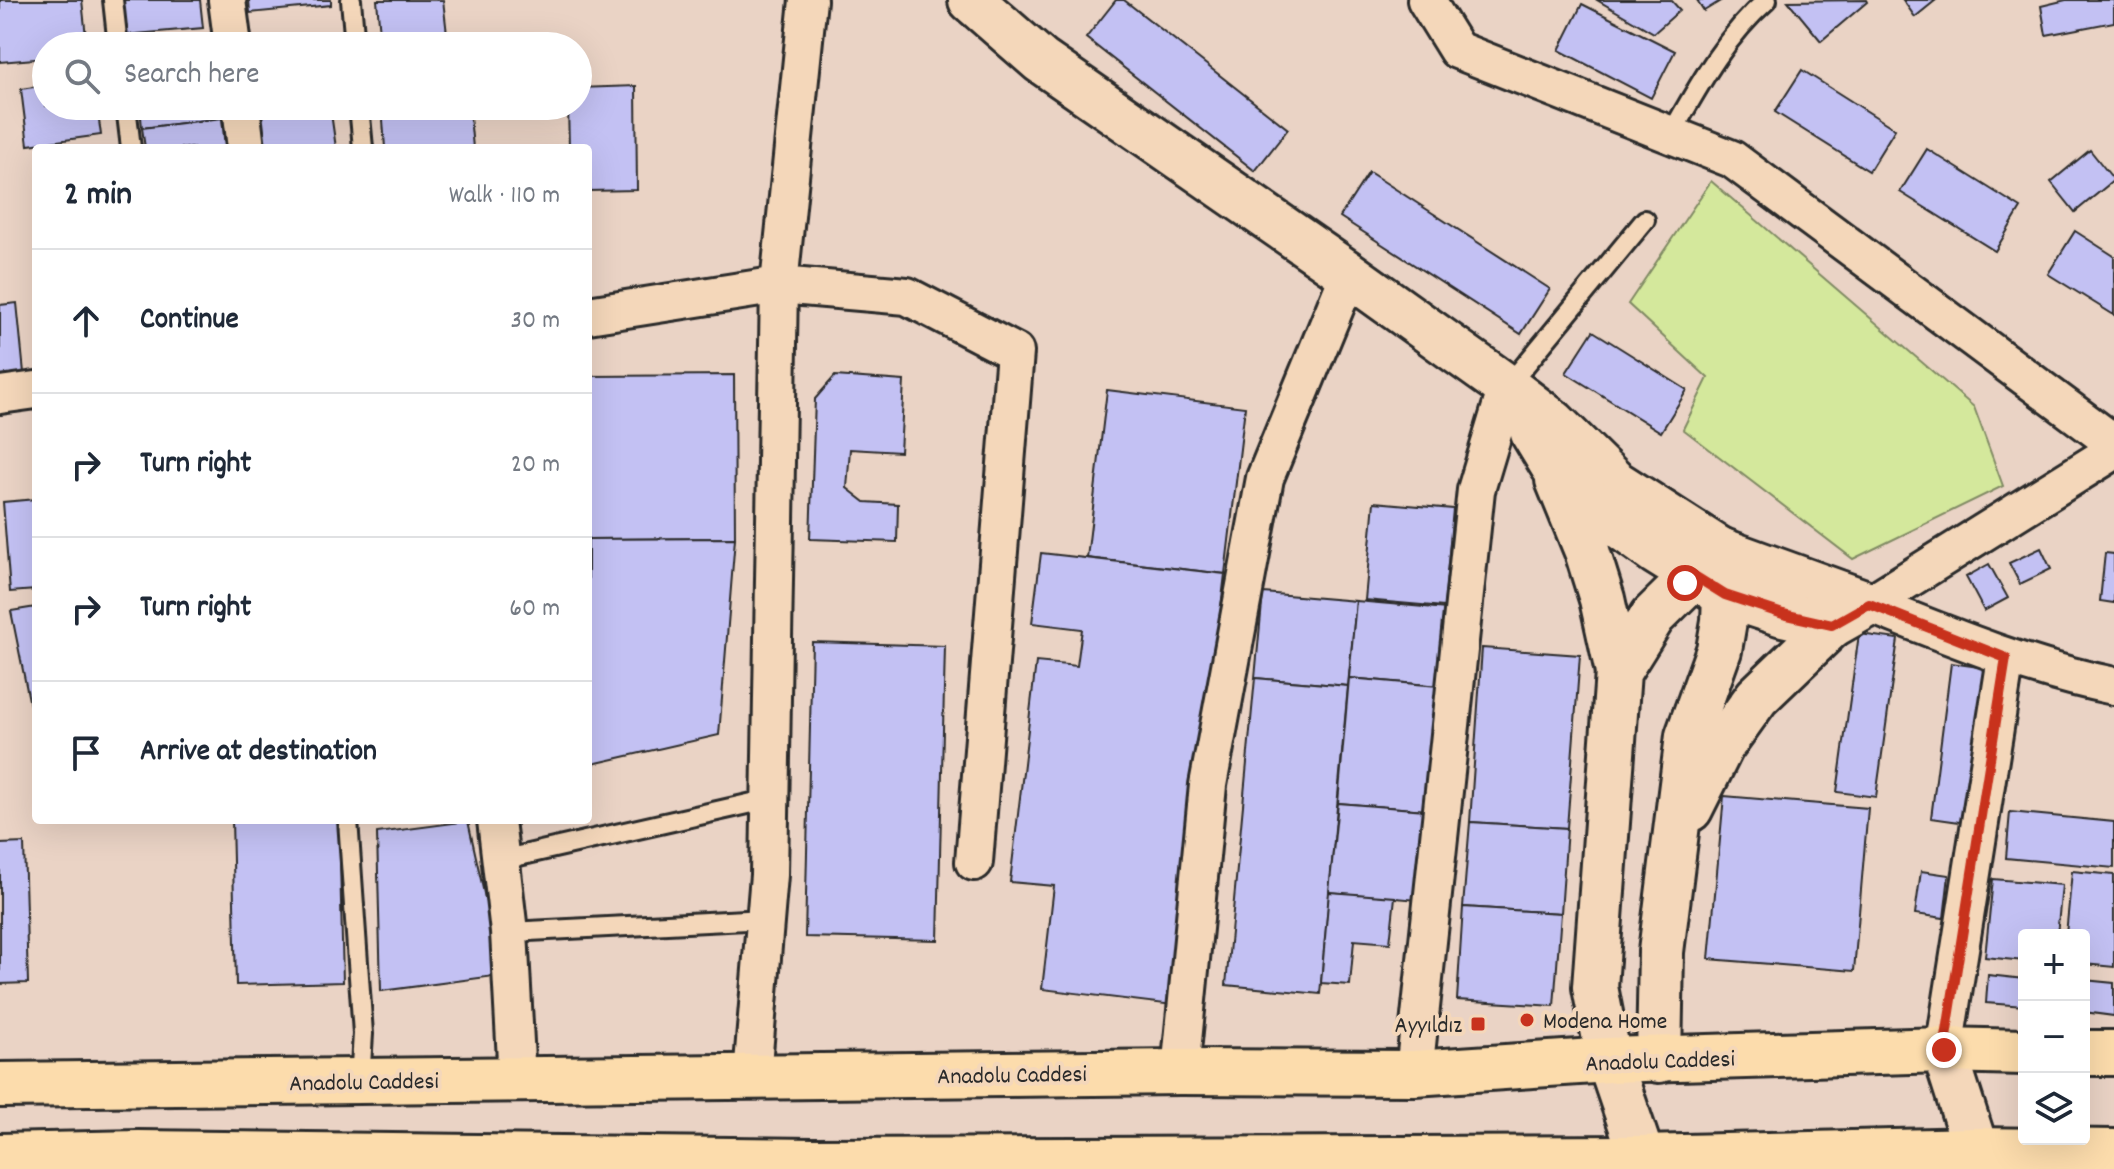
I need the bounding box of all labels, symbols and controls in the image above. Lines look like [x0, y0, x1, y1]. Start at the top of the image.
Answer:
search box [32, 32, 592, 120]
icon: search [60, 54, 104, 98]
text: Search here [124, 55, 260, 98]
text: 2 min [64, 172, 132, 221]
text: Walk · 110 m [449, 178, 560, 215]
icon: ahead [64, 299, 108, 343]
text: Continue [140, 300, 239, 343]
text: 30 m [510, 303, 560, 340]
icon: right [64, 443, 108, 487]
text: Turn right [140, 444, 251, 487]
text: 20 m [511, 447, 560, 484]
route start [1667, 565, 1703, 601]
icon: right [64, 587, 108, 631]
text: Turn right [140, 588, 251, 631]
text: 60 m [509, 591, 560, 628]
icon: arrive [64, 731, 108, 775]
text: Arrive at destination [140, 732, 377, 775]
map controls [2018, 929, 2090, 1145]
button: + [2018, 929, 2090, 1001]
button: − [2018, 1001, 2090, 1073]
place label: Modena Home [1543, 1006, 1667, 1040]
place label: Ayyıldız [1395, 1010, 1462, 1044]
marker: Modena Home [1518, 1011, 1536, 1029]
marker: Ayyıldız [1469, 1015, 1487, 1033]
route end [1926, 1032, 1962, 1068]
street label: Anadolu Caddesi [1585, 1043, 1735, 1083]
street label: Anadolu Caddesi [937, 1059, 1087, 1095]
street label: Anadolu Caddesi [289, 1066, 439, 1102]
button: layers [2018, 1073, 2090, 1145]

